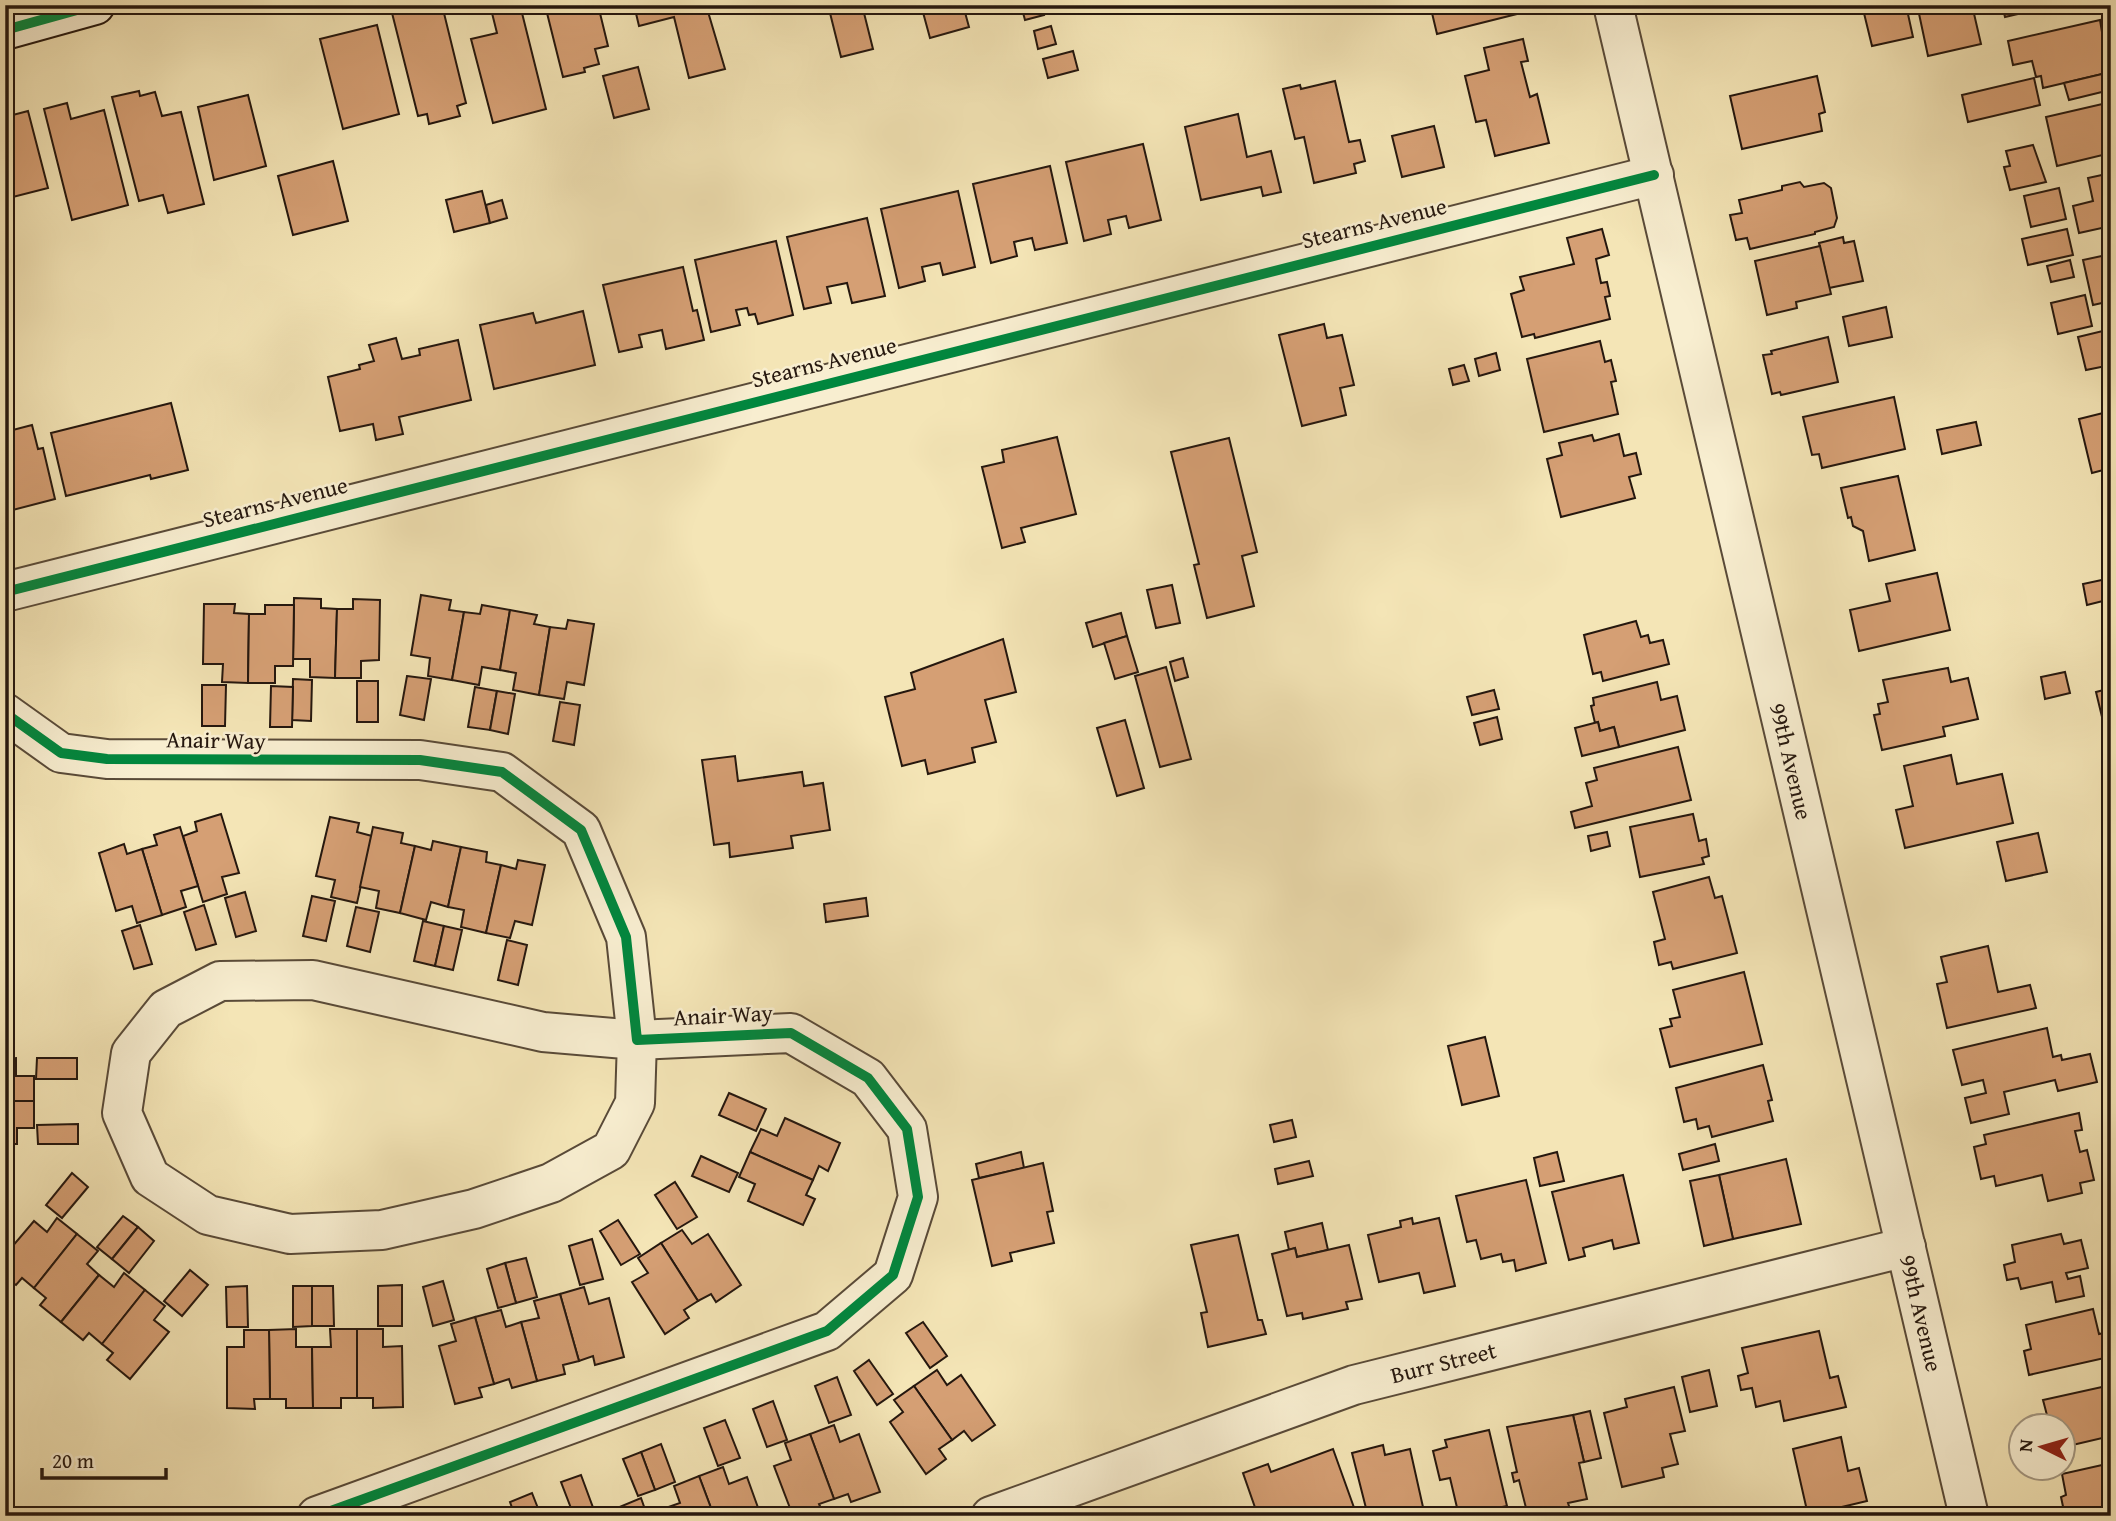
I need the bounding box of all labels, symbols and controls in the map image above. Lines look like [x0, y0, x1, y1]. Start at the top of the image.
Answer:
street label: Stearns Avenue [1298, 189, 1450, 256]
street label: Stearns Avenue [748, 328, 900, 395]
street label: Stearns Avenue [199, 468, 351, 535]
street label: 99th Avenue [1762, 699, 1821, 823]
street label: Anair Way [166, 722, 267, 757]
street label: Anair Way [672, 995, 774, 1034]
street label: 99th Avenue [1892, 1251, 1951, 1375]
street label: Burr Street [1387, 1333, 1499, 1391]
north arrow [2008, 1412, 2078, 1482]
scale bar [42, 1437, 166, 1481]
text: N [2011, 1438, 2040, 1453]
text: 20 m [52, 1445, 94, 1476]

